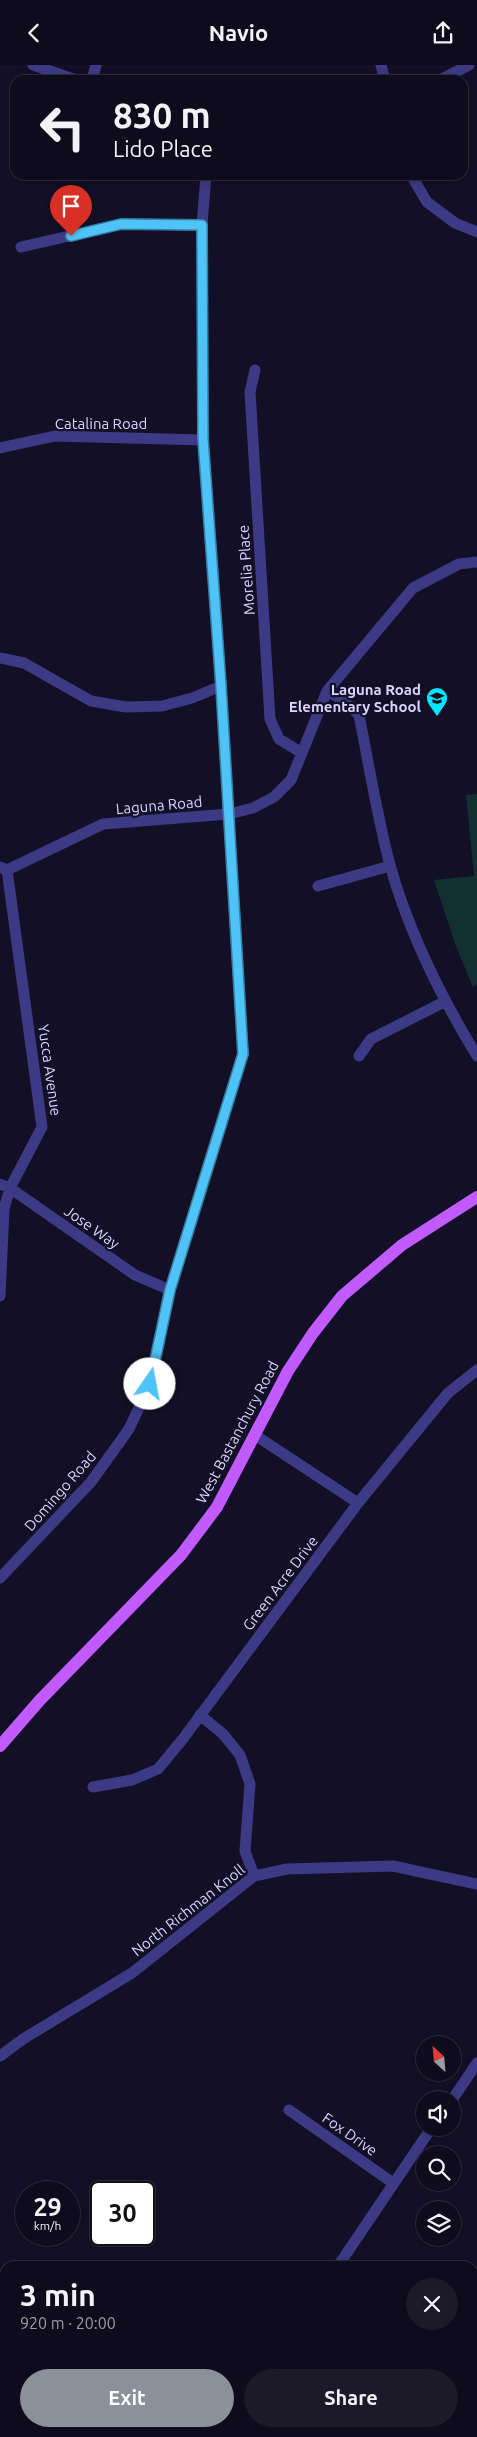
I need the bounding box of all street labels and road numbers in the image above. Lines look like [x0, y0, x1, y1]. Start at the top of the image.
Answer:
street label: Catalina Road [55, 415, 147, 432]
street label: Morelia Place [234, 524, 258, 616]
street label: Laguna Road [115, 793, 203, 817]
street label: Yucca Avenue [35, 1023, 65, 1117]
street label: Jose Way [61, 1202, 123, 1252]
street label: West Bastanchury Road [192, 1358, 282, 1506]
street label: Domingo Road [21, 1448, 99, 1534]
street label: Green Acre Drive [239, 1532, 321, 1634]
street label: North Richman Knoll [128, 1861, 248, 1959]
street label: Fox Drive [319, 2109, 381, 2159]

